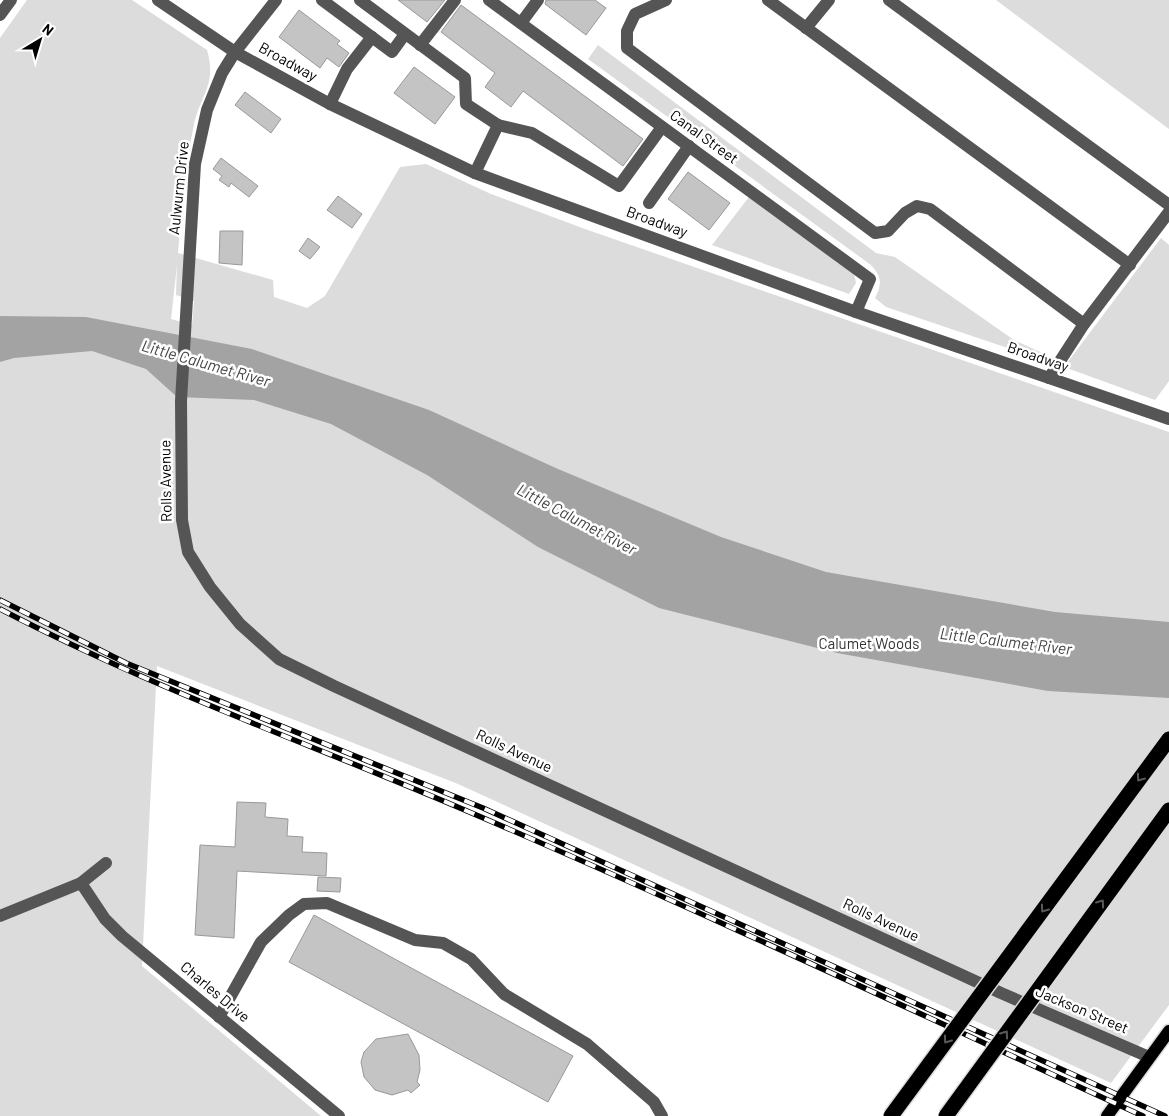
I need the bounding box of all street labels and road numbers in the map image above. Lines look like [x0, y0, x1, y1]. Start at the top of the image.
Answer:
street label: Broadway [256, 38, 321, 85]
street label: Canal Street [667, 105, 742, 167]
street label: Aulwurm Drive [164, 140, 192, 235]
street label: Broadway [624, 202, 691, 240]
street label: Broadway [1005, 337, 1072, 375]
street label: Rolls Avenue [155, 440, 175, 522]
street label: Rolls Avenue [473, 725, 555, 776]
street label: Rolls Avenue [840, 894, 922, 945]
street label: Charles Drive [177, 957, 254, 1026]
street label: Jackson Street [1033, 981, 1131, 1037]

